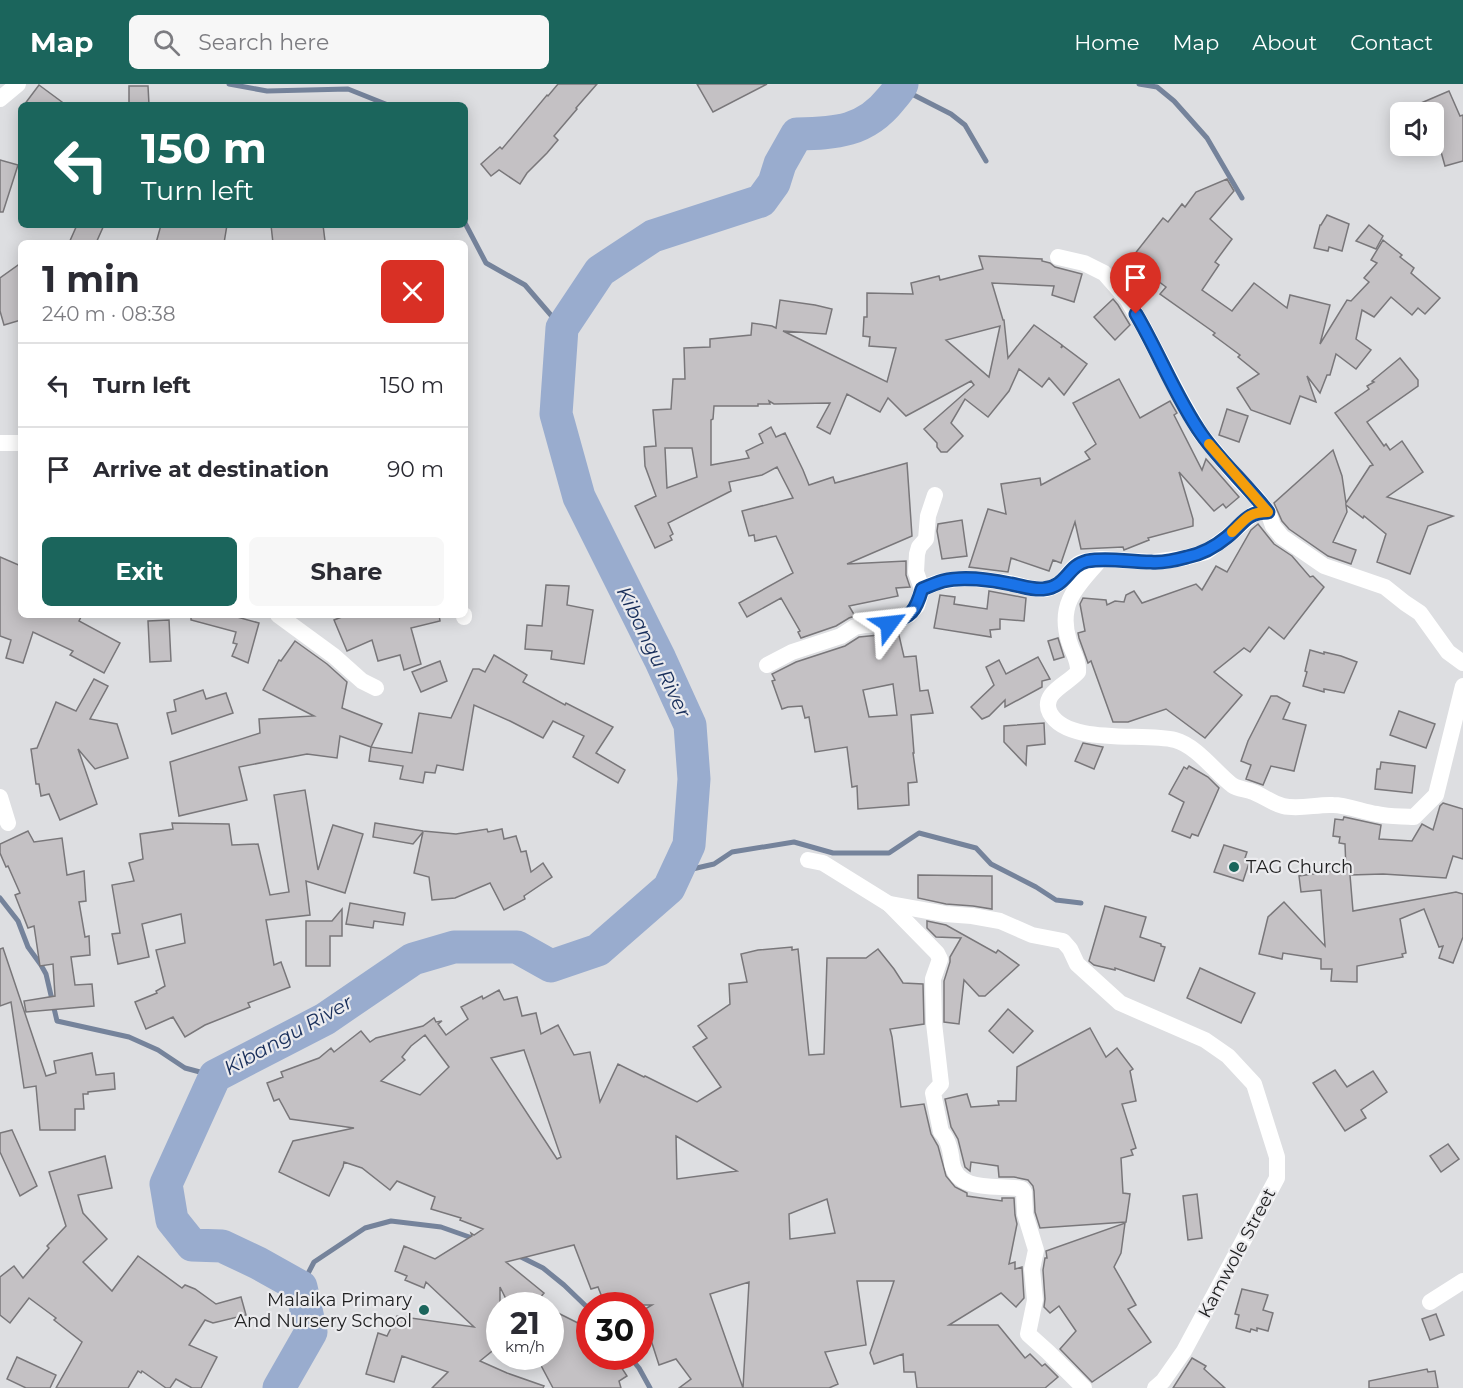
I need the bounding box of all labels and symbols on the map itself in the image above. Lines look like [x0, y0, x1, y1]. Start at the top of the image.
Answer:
pin [1110, 252, 1161, 314]
water label: Kibangu River [612, 582, 697, 722]
position arrow [857, 592, 921, 656]
place label: TAG Church [1246, 856, 1353, 878]
marker: TAG Church [1227, 860, 1241, 874]
water label: Kibangu River [220, 989, 357, 1080]
street label: Kamwole Street [1194, 1184, 1280, 1322]
place label: Malaika Primary And Nursery School [234, 1289, 412, 1332]
speed limit sign: 30 [576, 1292, 654, 1370]
marker: Malaika Primary And Nursery School [417, 1303, 431, 1317]

